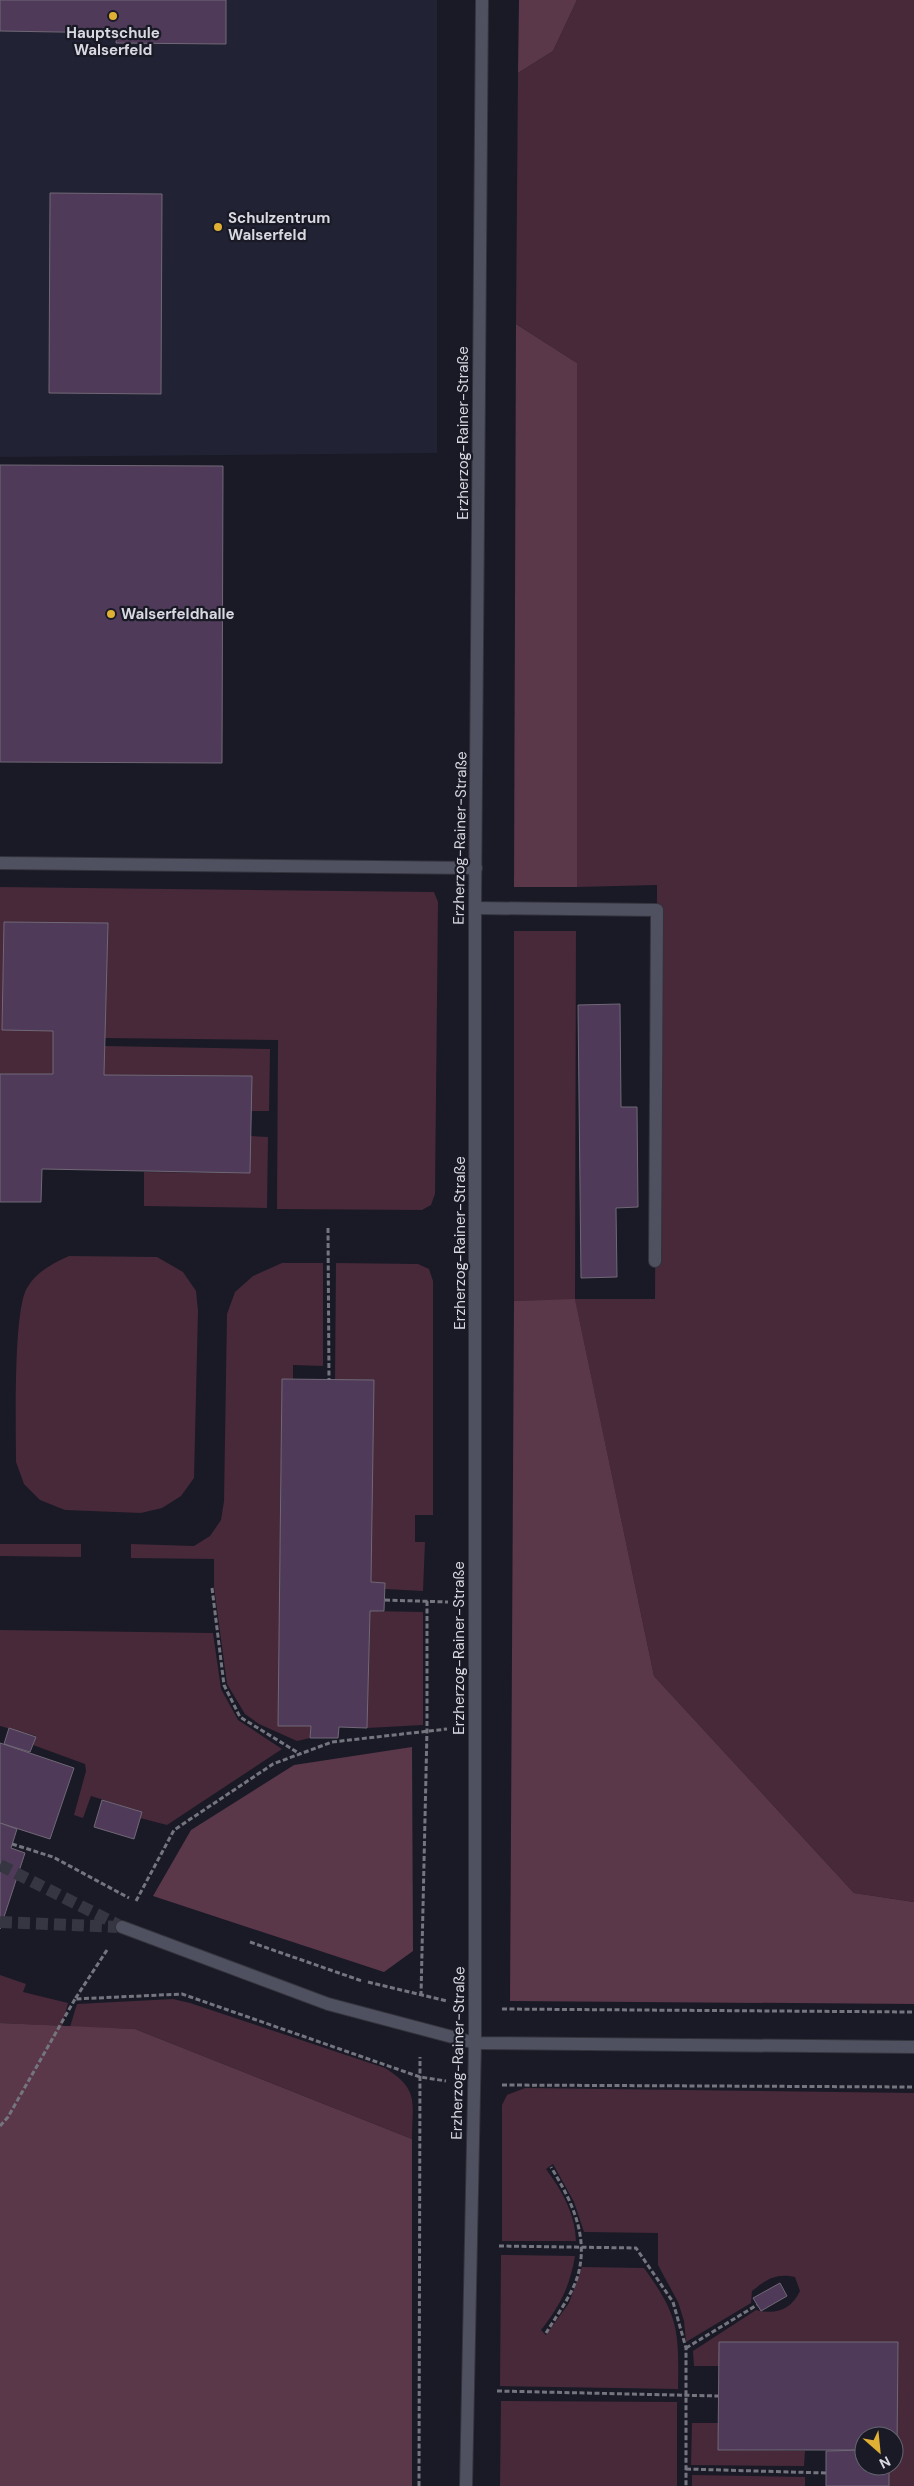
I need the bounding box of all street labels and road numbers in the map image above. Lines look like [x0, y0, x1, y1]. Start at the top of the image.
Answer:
street label: Erzherzog-Rainer-Straße [453, 346, 473, 520]
street label: Erzherzog-Rainer-Straße [448, 751, 472, 925]
street label: Erzherzog-Rainer-Straße [450, 1156, 470, 1330]
street label: Erzherzog-Rainer-Straße [449, 1561, 469, 1735]
street label: Erzherzog-Rainer-Straße [446, 1966, 470, 2140]

